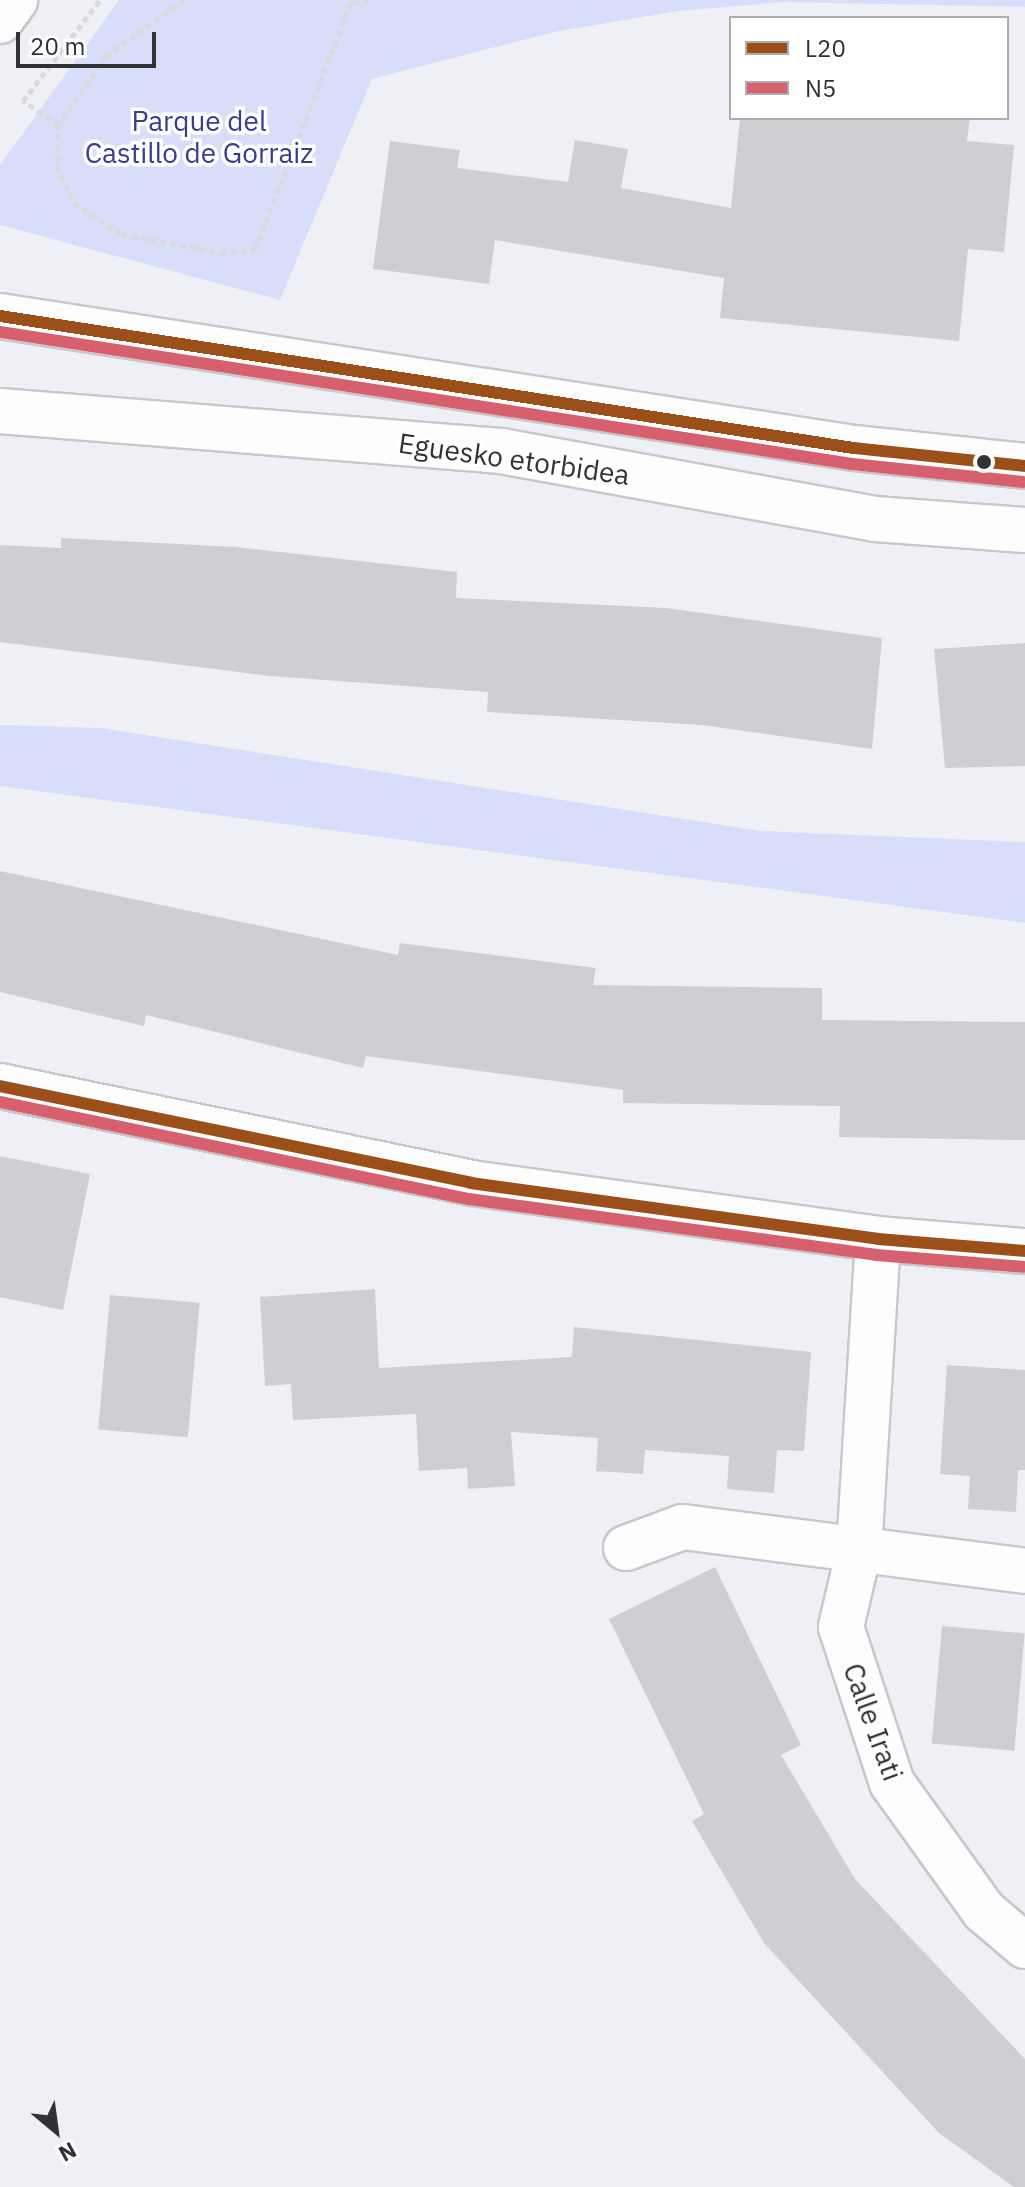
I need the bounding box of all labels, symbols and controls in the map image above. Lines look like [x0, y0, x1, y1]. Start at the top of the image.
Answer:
scale bar [20, 16, 160, 66]
legend [729, 16, 1009, 120]
text: 20 m [30, 30, 85, 62]
text: L20 [805, 32, 846, 64]
text: N5 [805, 72, 836, 104]
park label: Parque del Castillo de Gorraiz [85, 104, 313, 170]
street label: Eguesko etorbidea [396, 426, 632, 492]
unlabelled marker [976, 454, 992, 470]
street label: Calle Irati [836, 1659, 910, 1785]
north arrow [16, 2091, 96, 2171]
text: N [54, 2136, 82, 2169]

